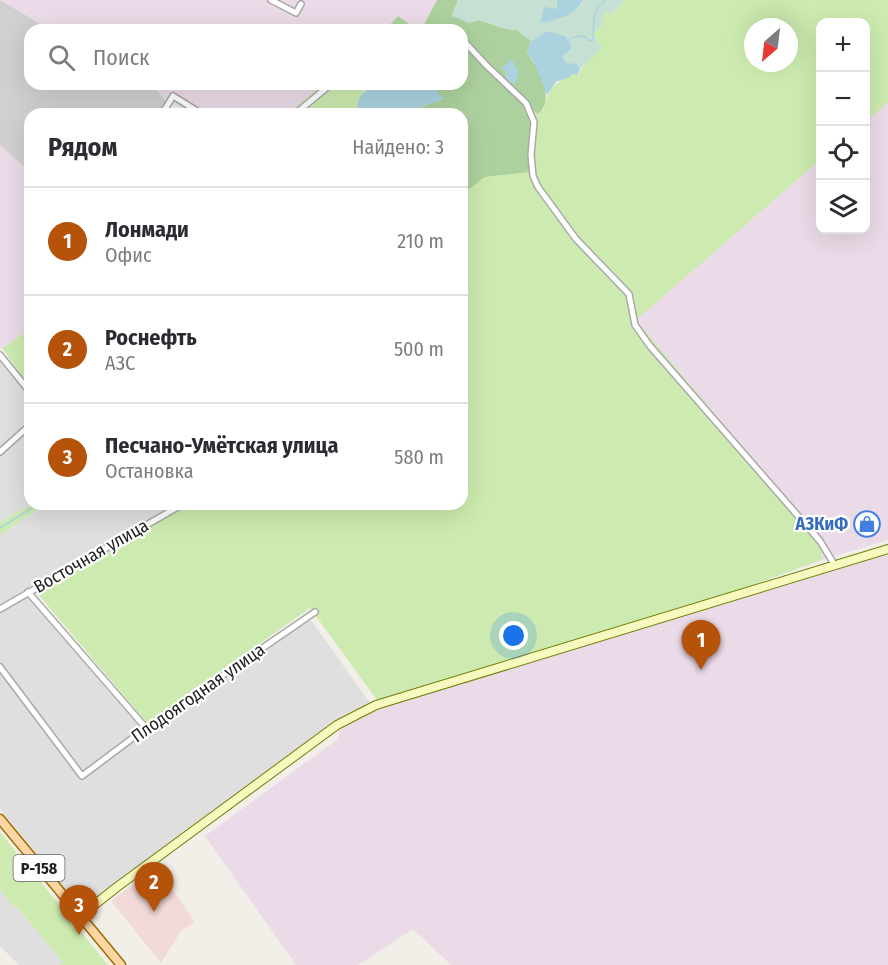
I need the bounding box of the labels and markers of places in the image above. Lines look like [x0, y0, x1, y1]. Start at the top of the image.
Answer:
shop icon: АЗКиФ [852, 509, 882, 539]
place label: АЗКиФ [795, 513, 848, 535]
pin: 1 [682, 620, 720, 670]
pin: 2 [134, 862, 174, 912]
pin: 3 [60, 886, 98, 935]

